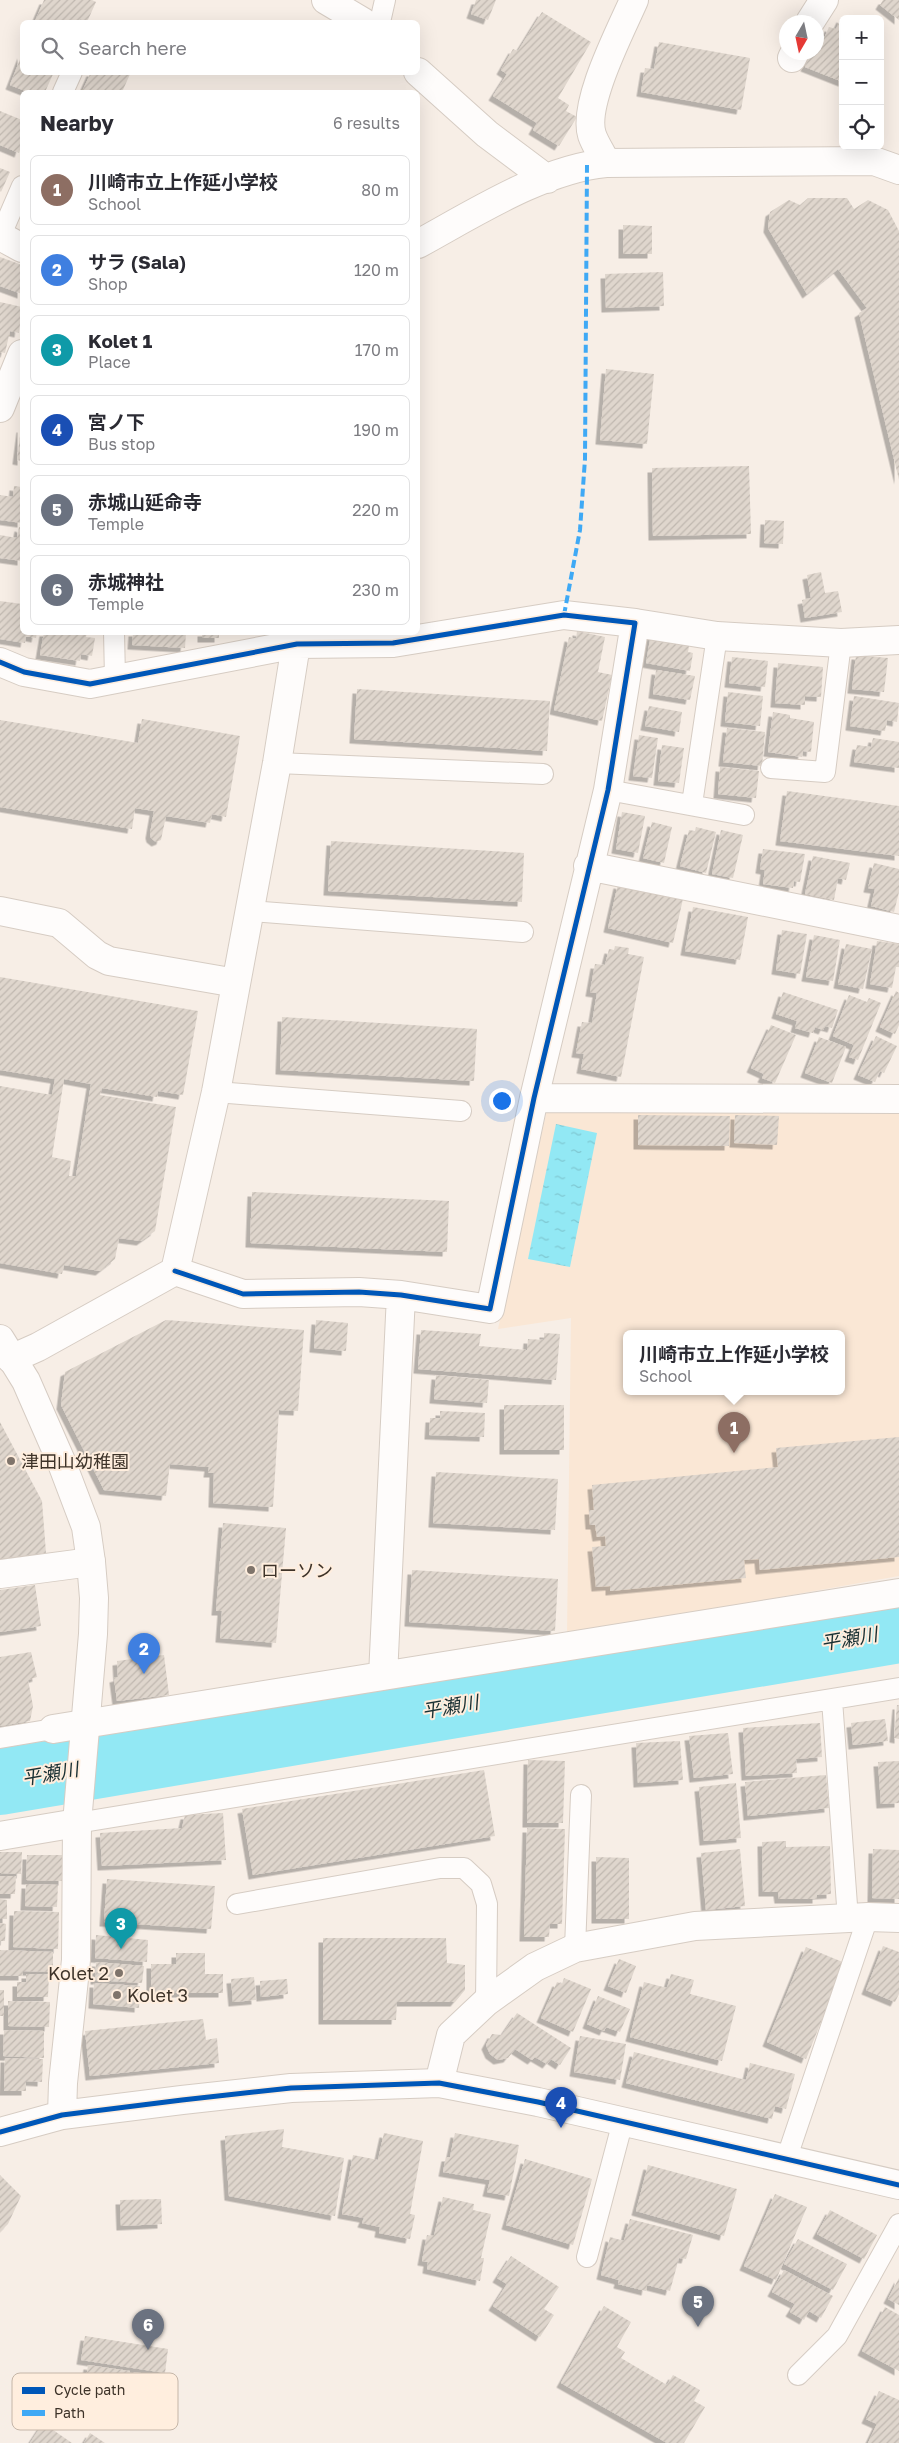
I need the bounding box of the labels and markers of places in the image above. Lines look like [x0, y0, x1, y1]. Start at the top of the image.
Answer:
pin: 1 [718, 1412, 750, 1453]
place label: 津田山幼稚園 [21, 1450, 129, 1472]
marker: 津田山幼稚園 [5, 1455, 17, 1467]
place label: ローソン [261, 1559, 333, 1581]
marker: ローソン [245, 1564, 257, 1576]
pin: 2 [128, 1633, 160, 1674]
pin: 3 [105, 1908, 137, 1949]
place label: Kolet 2 [48, 1962, 109, 1984]
marker: Kolet 2 [113, 1967, 125, 1979]
place label: Kolet 3 [127, 1984, 188, 2006]
marker: Kolet 3 [111, 1989, 123, 2001]
pin: 4 [545, 2087, 577, 2128]
pin: 5 [682, 2286, 714, 2327]
pin: 6 [132, 2309, 164, 2350]

